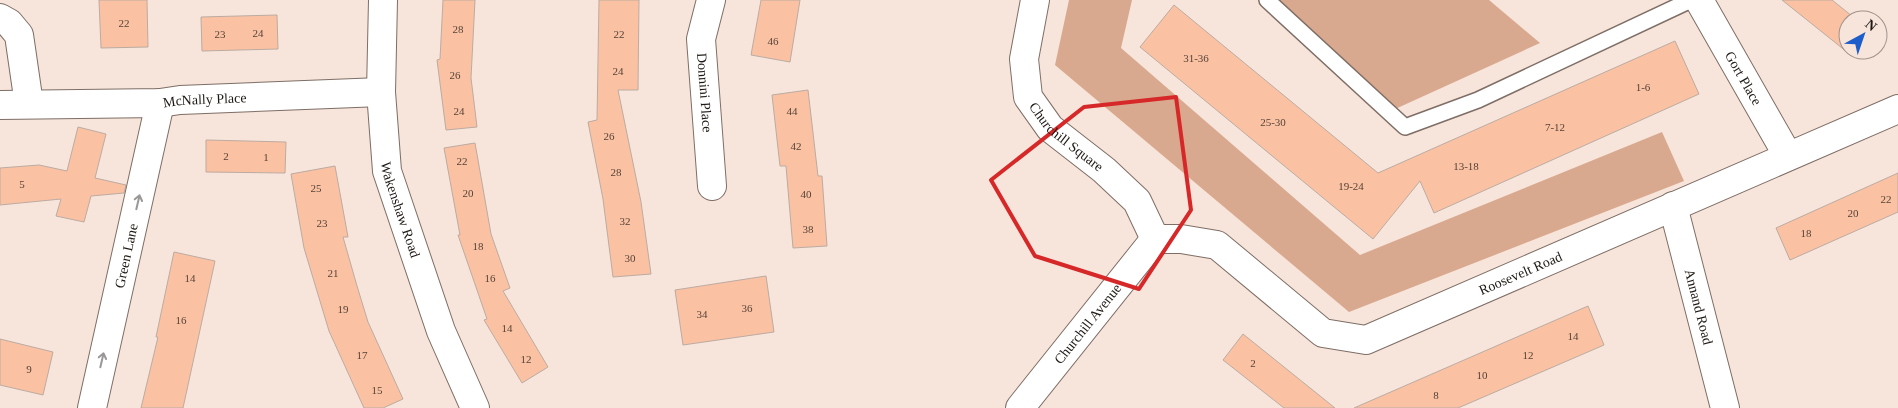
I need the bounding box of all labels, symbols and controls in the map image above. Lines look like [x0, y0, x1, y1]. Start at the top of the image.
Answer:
north arrow [1838, 10, 1888, 60]
text: N [1862, 16, 1880, 34]
house number: 22 [119, 17, 130, 29]
house number: 28 [453, 23, 464, 35]
house number: 24 [253, 27, 264, 39]
house number: 23 [215, 28, 226, 40]
house number: 22 [614, 28, 625, 40]
house number: 46 [768, 35, 779, 47]
street label: Gort Place [1722, 49, 1764, 108]
street label: Donnini Place [694, 52, 715, 133]
house number: 31-36 [1183, 52, 1209, 64]
house number: 24 [613, 65, 624, 77]
house number: 26 [450, 69, 461, 81]
house number: 1-6 [1636, 81, 1651, 93]
street label: McNally Place [162, 90, 247, 110]
street label: Churchill Square [1026, 100, 1106, 174]
house number: 24 [454, 105, 465, 117]
house number: 44 [787, 105, 798, 117]
house number: 25-30 [1260, 116, 1286, 128]
house number: 7-12 [1545, 121, 1565, 133]
house number: 26 [604, 130, 615, 142]
house number: 42 [791, 140, 802, 152]
house number: 2 [223, 150, 229, 162]
house number: 1 [263, 151, 269, 163]
house number: 22 [457, 155, 468, 167]
house number: 13-18 [1453, 160, 1479, 172]
street label: Wakenshaw Road [378, 161, 423, 260]
house number: 28 [611, 166, 622, 178]
house number: 5 [19, 178, 25, 190]
house number: 19-24 [1338, 180, 1364, 192]
house number: 25 [311, 182, 322, 194]
house number: 20 [463, 187, 474, 199]
house number: 40 [801, 188, 812, 200]
house number: 22 [1881, 193, 1892, 205]
one-way arrow [134, 194, 143, 210]
house number: 20 [1848, 207, 1859, 219]
house number: 32 [620, 215, 631, 227]
house number: 23 [317, 217, 328, 229]
street label: Green Lane [112, 222, 141, 290]
house number: 38 [803, 223, 814, 235]
house number: 18 [1801, 227, 1812, 239]
house number: 18 [473, 240, 484, 252]
street label: Roosevelt Road [1477, 249, 1564, 298]
house number: 30 [625, 252, 636, 264]
house number: 21 [328, 267, 339, 279]
street label: Annand Road [1682, 267, 1715, 346]
house number: 14 [185, 272, 196, 284]
house number: 16 [485, 272, 496, 284]
street label: Churchill Avenue [1051, 281, 1124, 367]
house number: 36 [742, 302, 753, 314]
house number: 19 [338, 303, 349, 315]
house number: 34 [697, 308, 708, 320]
house number: 16 [176, 314, 187, 326]
house number: 14 [502, 322, 513, 334]
house number: 14 [1568, 330, 1579, 342]
house number: 17 [357, 349, 368, 361]
house number: 12 [1523, 349, 1534, 361]
one-way arrow [98, 353, 107, 369]
house number: 12 [521, 353, 532, 365]
house number: 2 [1250, 357, 1256, 369]
house number: 9 [26, 363, 32, 375]
house number: 10 [1477, 369, 1488, 381]
house number: 15 [372, 384, 383, 396]
house number: 8 [1433, 389, 1439, 401]

